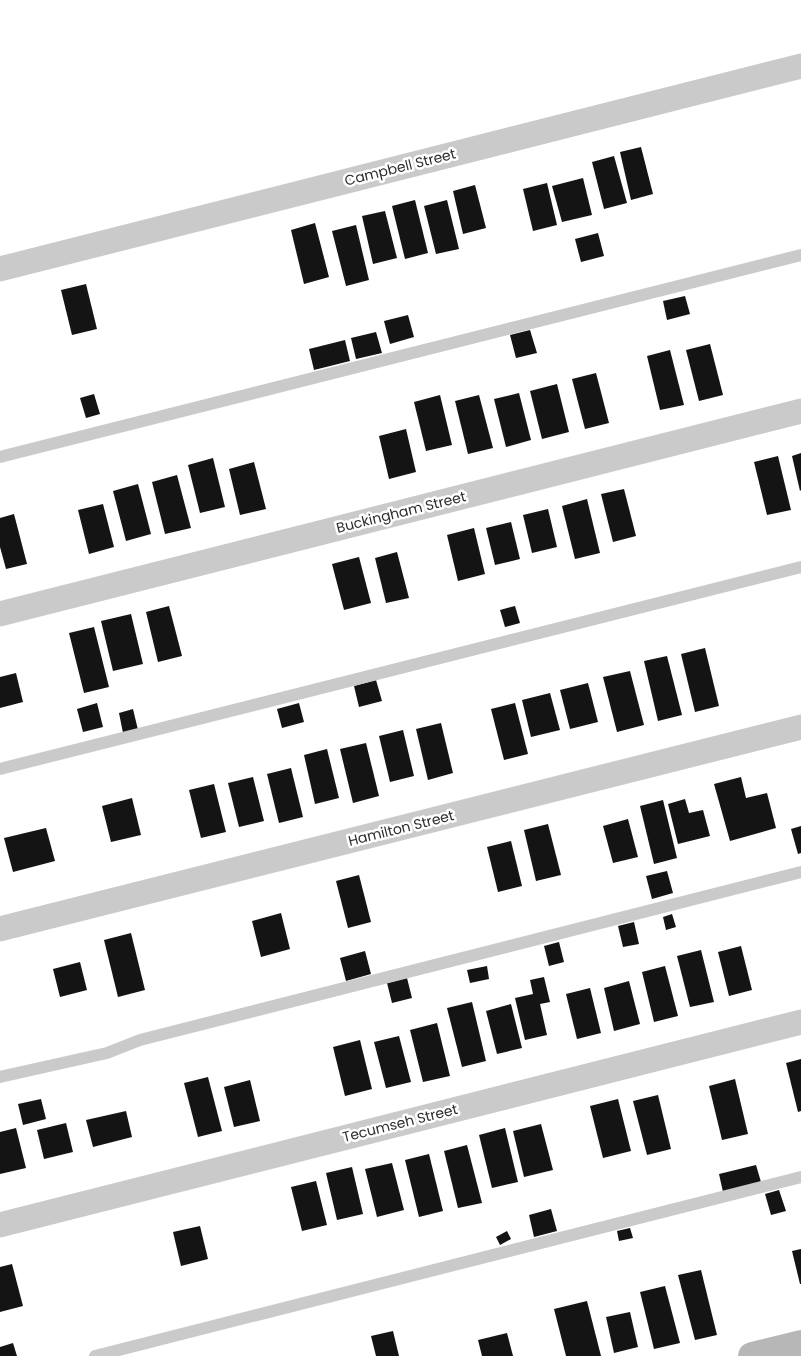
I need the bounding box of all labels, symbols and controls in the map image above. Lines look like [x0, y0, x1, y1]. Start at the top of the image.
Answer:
street label: Campbell Street [342, 144, 458, 190]
street label: Buckingham Street [334, 486, 468, 538]
street label: Hamilton Street [346, 805, 456, 851]
street label: Tecumseh Street [340, 1099, 460, 1147]

